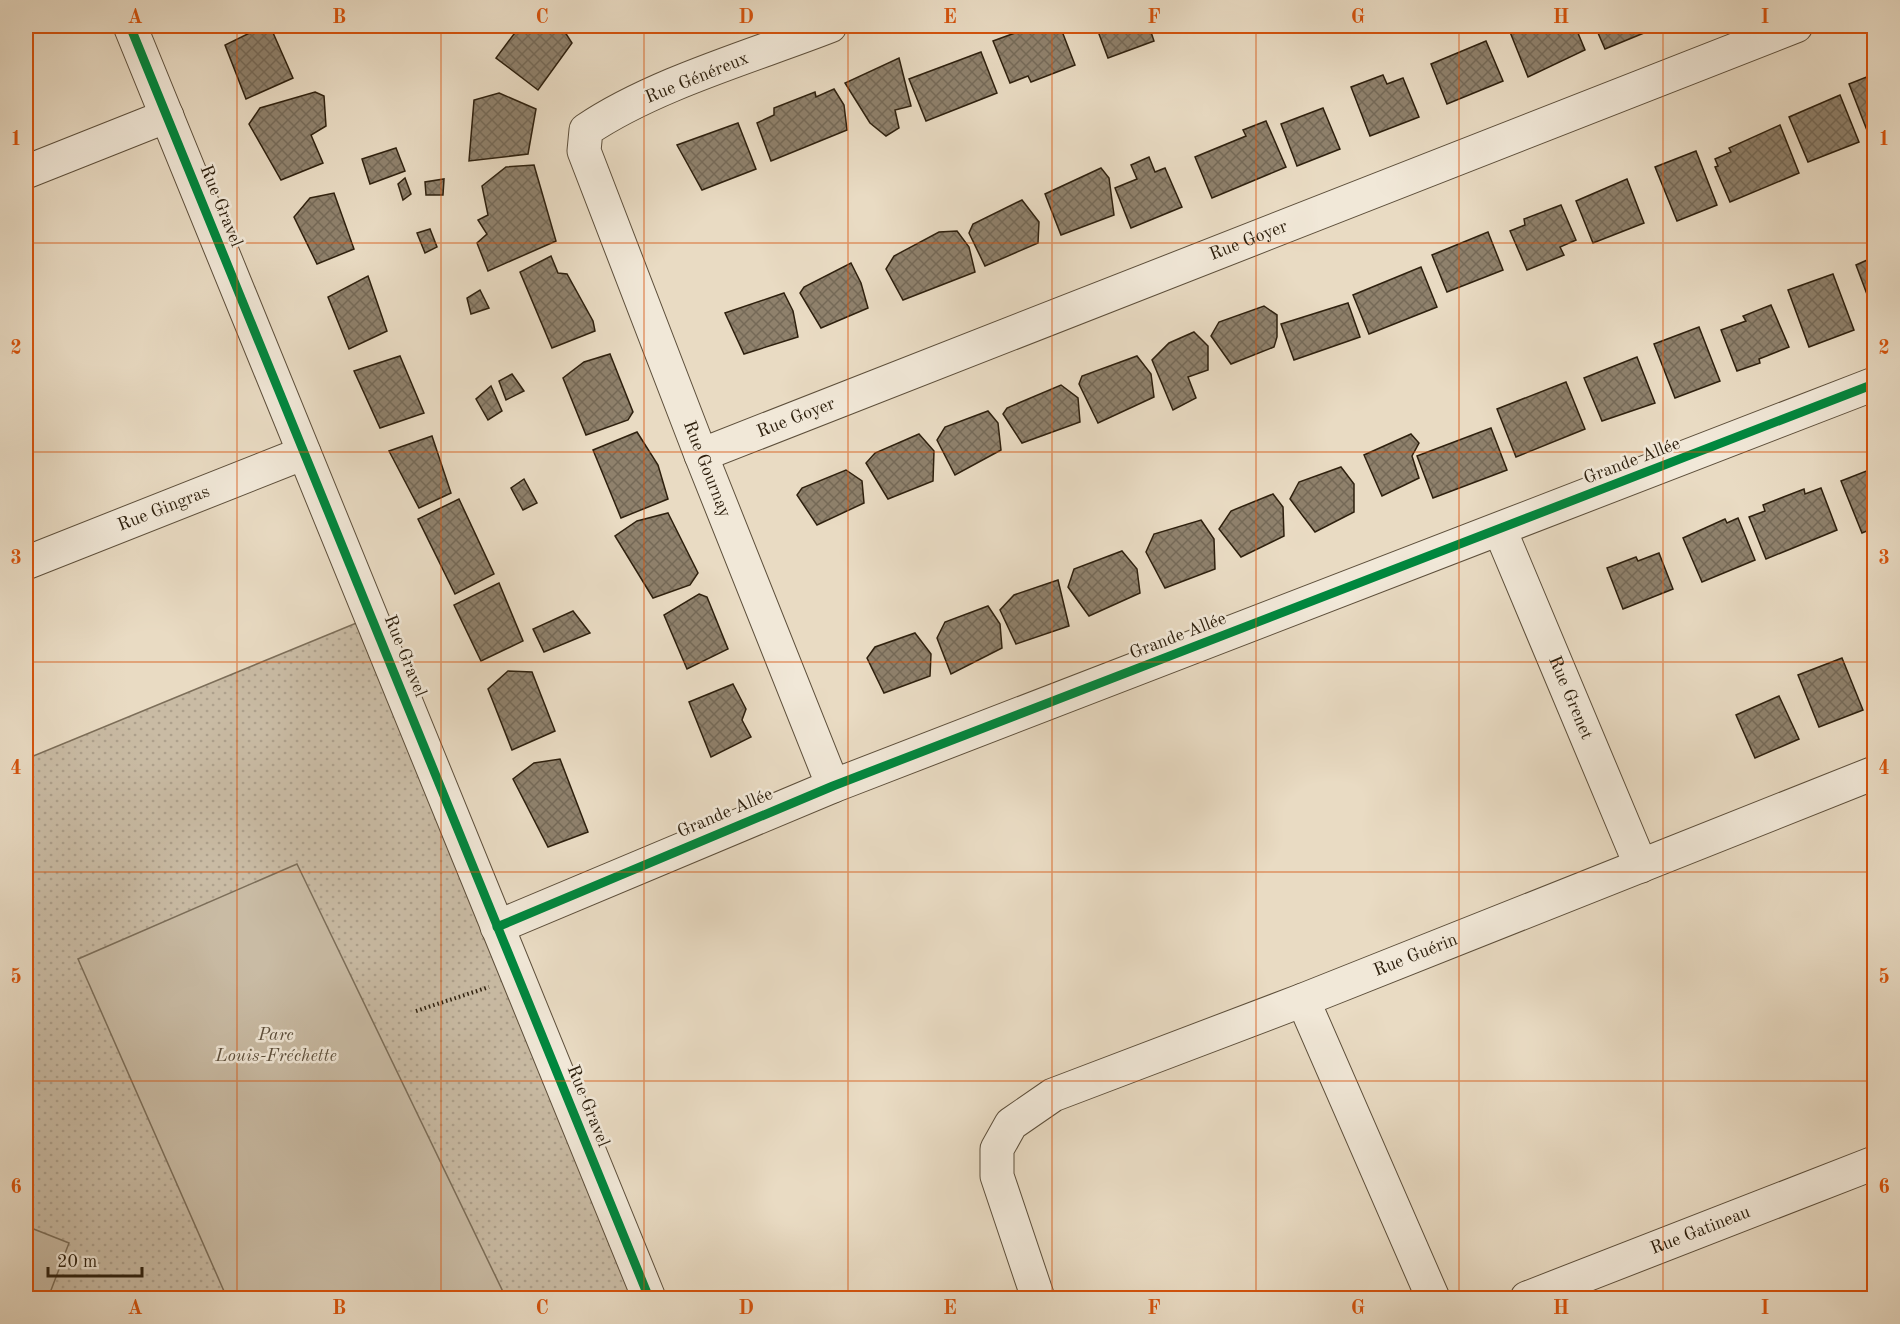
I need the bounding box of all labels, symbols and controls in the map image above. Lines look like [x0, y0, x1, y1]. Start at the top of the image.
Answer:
text: A [127, 8, 143, 28]
text: B [332, 8, 346, 28]
text: C [535, 8, 549, 28]
text: D [738, 8, 754, 28]
text: E [943, 8, 957, 28]
text: F [1147, 8, 1161, 28]
text: G [1351, 8, 1365, 28]
text: H [1553, 8, 1569, 28]
text: I [1761, 8, 1769, 28]
street label: Rue Généreux [643, 49, 751, 107]
text: 1 [10, 130, 22, 150]
text: 1 [1878, 130, 1890, 150]
street label: Rue Gravel [196, 163, 246, 250]
street label: Rue Goyer [1207, 217, 1291, 264]
text: 2 [10, 339, 22, 359]
text: 2 [1878, 339, 1890, 359]
street label: Rue Goyer [754, 394, 838, 441]
street label: Rue Gournay [680, 418, 734, 521]
street label: Grande Allée [1581, 434, 1683, 488]
street label: Rue Gingras [115, 482, 212, 535]
text: 3 [10, 549, 22, 569]
text: 3 [1878, 549, 1890, 569]
street label: Grande Allée [1127, 609, 1229, 663]
street label: Rue Gravel [380, 613, 430, 700]
street label: Rue Grenet [1545, 653, 1596, 742]
text: 4 [10, 759, 22, 779]
text: 4 [1878, 759, 1890, 779]
street label: Grande Allée [675, 785, 775, 841]
street label: Rue Guérin [1371, 930, 1460, 980]
text: 5 [10, 967, 22, 988]
text: 5 [1878, 967, 1890, 988]
park label: Parc Louis-Fréchette [214, 1026, 337, 1065]
street label: Rue Gravel [563, 1063, 613, 1150]
text: 6 [10, 1178, 22, 1198]
text: 6 [1878, 1178, 1890, 1198]
street label: Rue Gatineau [1648, 1203, 1753, 1258]
scale bar [48, 1240, 142, 1278]
text: 20 m [57, 1253, 97, 1271]
text: A [127, 1299, 143, 1319]
text: B [332, 1299, 346, 1319]
text: C [535, 1299, 549, 1319]
text: D [738, 1299, 754, 1319]
text: E [943, 1299, 957, 1319]
text: F [1147, 1299, 1161, 1319]
text: G [1351, 1299, 1365, 1319]
text: H [1553, 1299, 1569, 1319]
text: I [1761, 1299, 1769, 1319]

